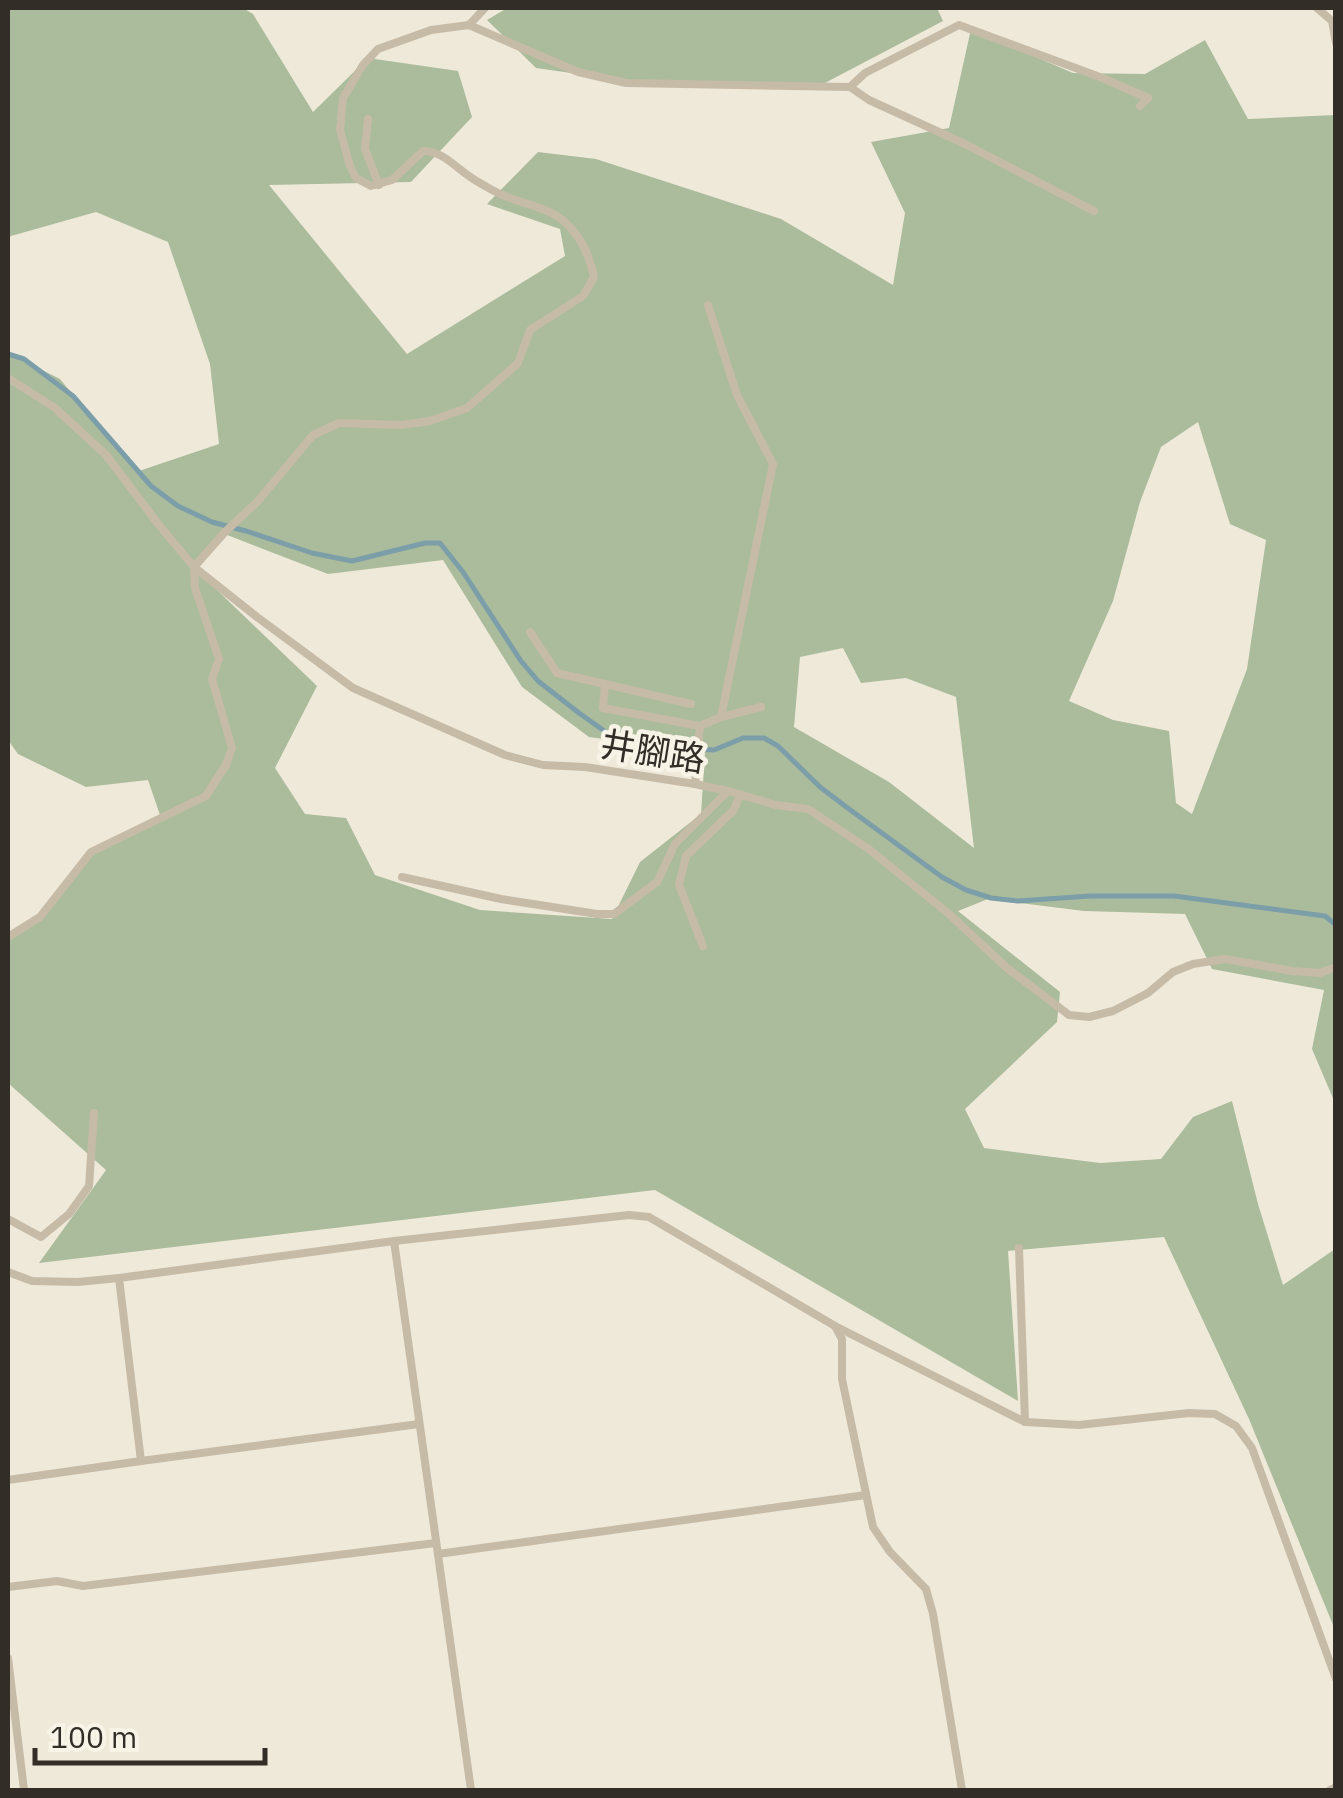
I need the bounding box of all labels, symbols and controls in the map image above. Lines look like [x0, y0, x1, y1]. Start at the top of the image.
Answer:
street label: 井腳路 [598, 720, 708, 782]
scale bar [35, 1703, 265, 1765]
text: 100 m [50, 1717, 137, 1756]

